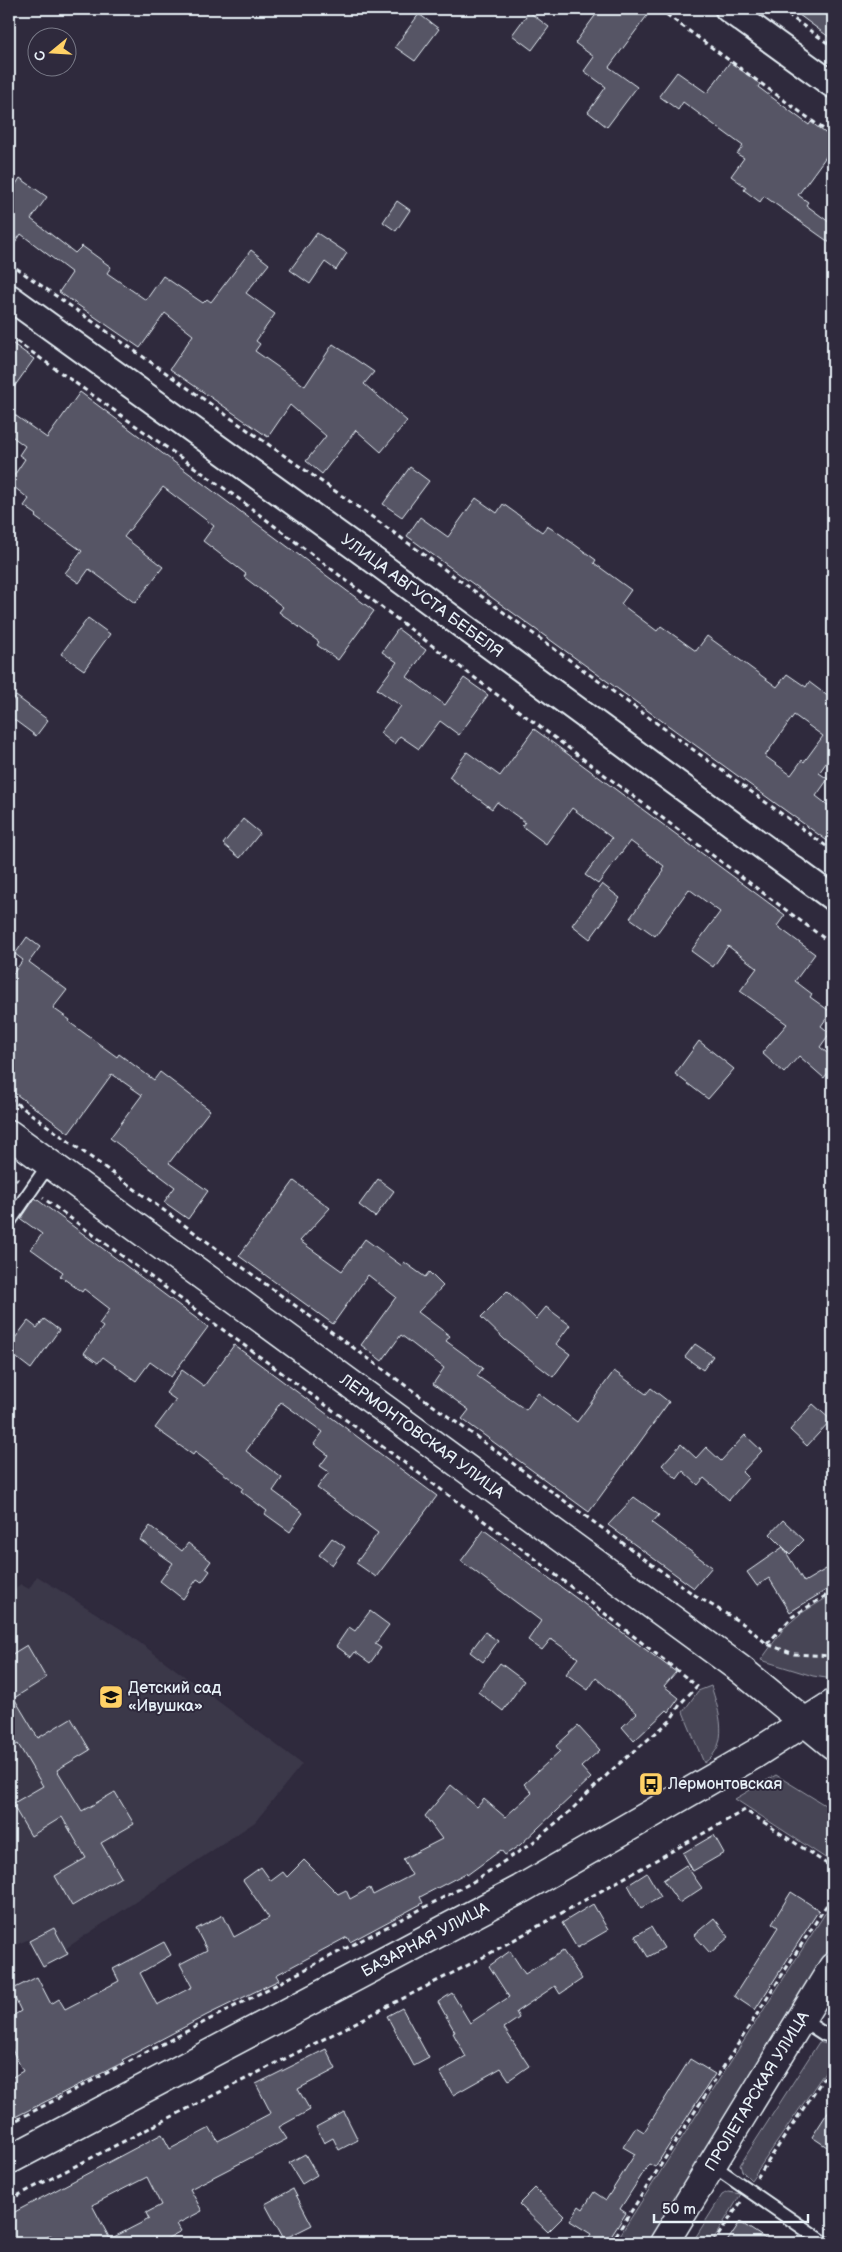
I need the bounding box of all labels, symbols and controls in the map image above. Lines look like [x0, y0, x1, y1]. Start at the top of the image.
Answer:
north arrow [28, 28, 78, 78]
text: С [30, 48, 50, 63]
street label: УЛИЦА АВГУСТА БЕБЕЛЯ [337, 530, 507, 662]
street label: ЛЕРМОНТОВСКАЯ УЛИЦА [336, 1370, 508, 1503]
place label: Детский сад «Ивушка» [128, 1679, 221, 1716]
school or university icon: Детский сад «Ивушка» [98, 1684, 124, 1710]
bus stop icon: Лермонтовская [638, 1771, 664, 1797]
place label: Лермонтовская [667, 1775, 782, 1794]
street label: БАЗАРНАЯ УЛИЦА [358, 1898, 493, 1981]
street label: ПРОЛЕТАРСКАЯ УЛИЦА [701, 2008, 813, 2175]
scale bar [654, 2192, 808, 2224]
text: 50 m [662, 2200, 696, 2219]

